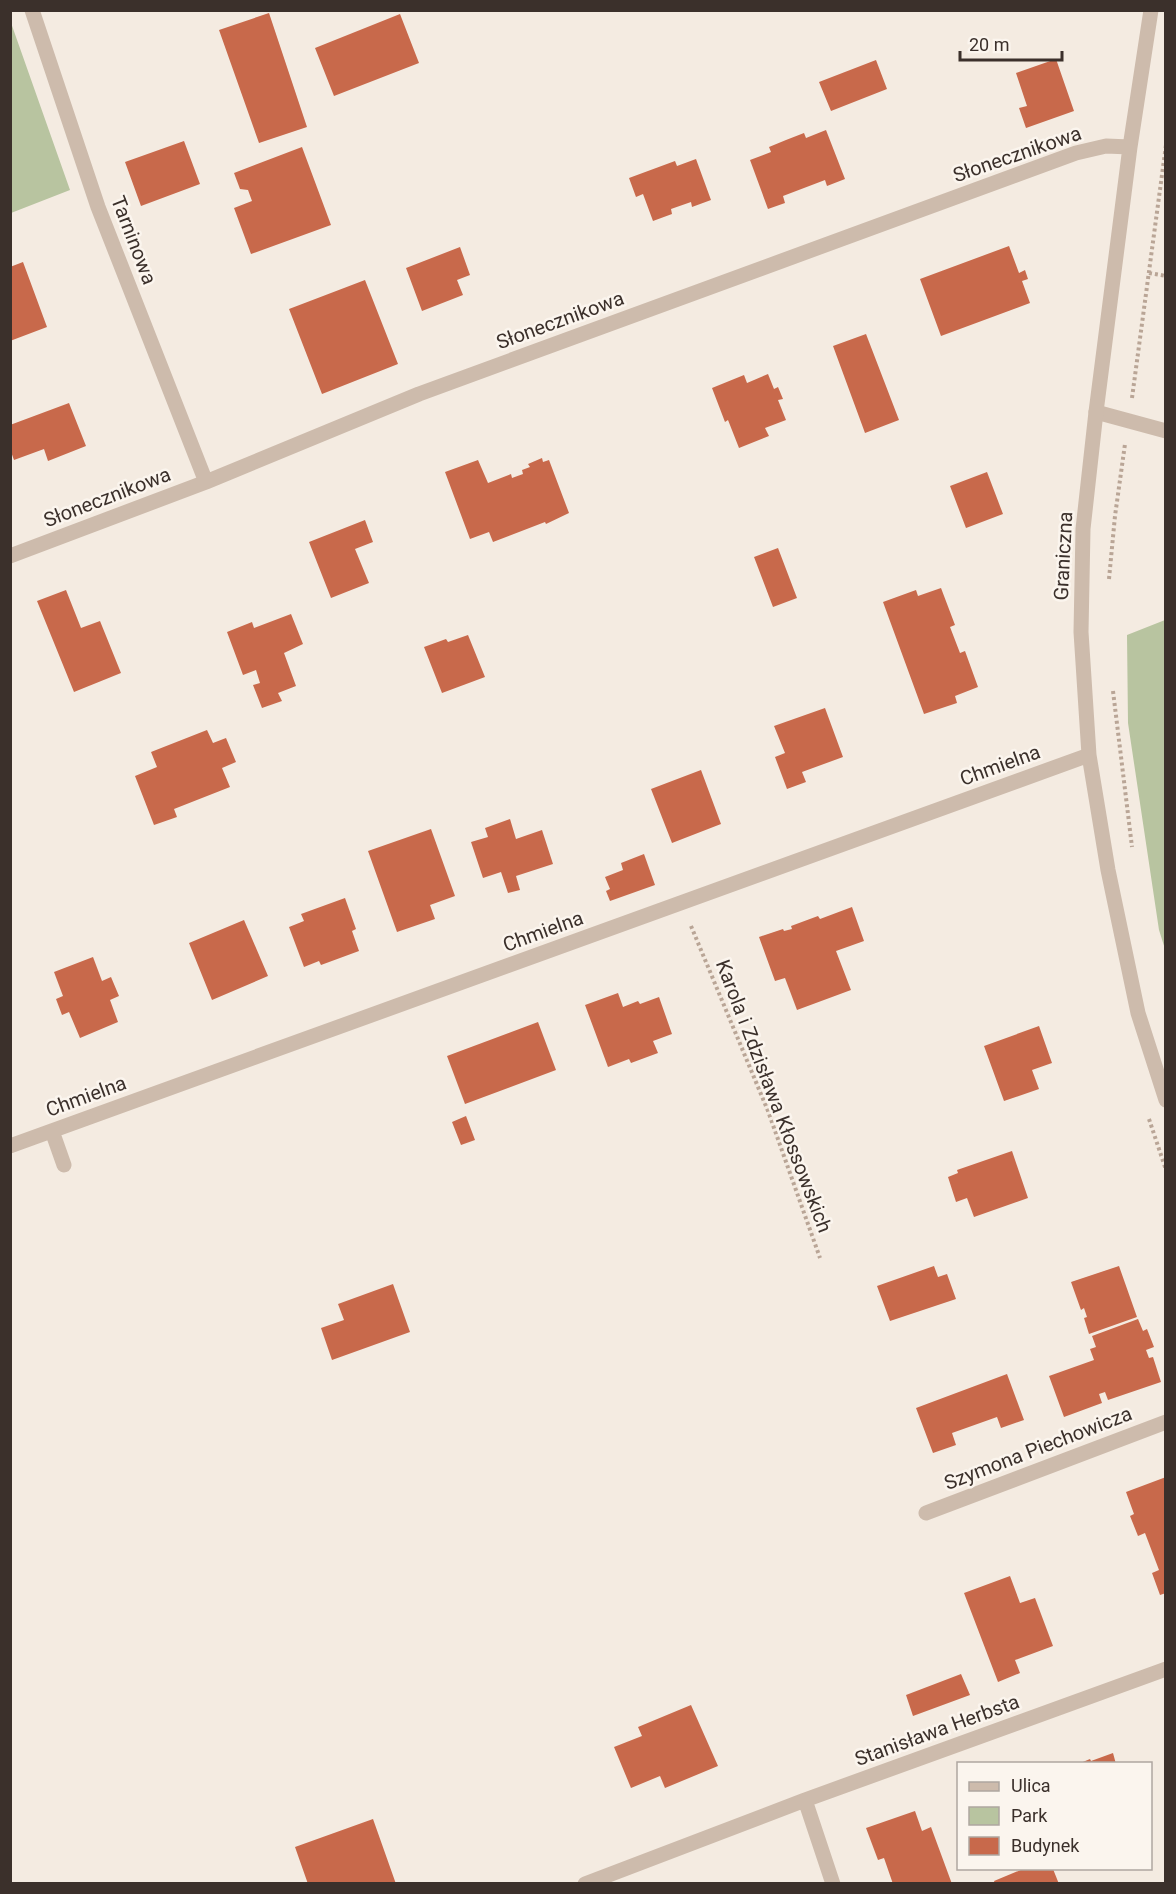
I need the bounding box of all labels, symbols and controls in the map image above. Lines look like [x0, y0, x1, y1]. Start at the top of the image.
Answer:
scale bar [960, 24, 1062, 62]
text: 20 m [969, 34, 1009, 55]
street label: Słonecznikowa [950, 121, 1084, 187]
street label: Tarninowa [106, 192, 162, 288]
street label: Słonecznikowa [493, 286, 627, 354]
street label: Słonecznikowa [40, 462, 174, 532]
street label: Graniczna [1049, 511, 1077, 601]
street label: Chmielna [957, 739, 1043, 791]
street label: Chmielna [500, 905, 586, 957]
street label: Karola i Zdzisława Kłossowskich [711, 956, 837, 1236]
street label: Chmielna [43, 1070, 129, 1122]
street label: Szymona Piechowicza [941, 1401, 1135, 1495]
street label: Stanisława Herbsta [851, 1689, 1023, 1771]
legend [957, 1762, 1152, 1870]
text: Ulica [1011, 1775, 1051, 1796]
text: Park [1011, 1805, 1048, 1826]
text: Budynek [1011, 1835, 1080, 1856]

